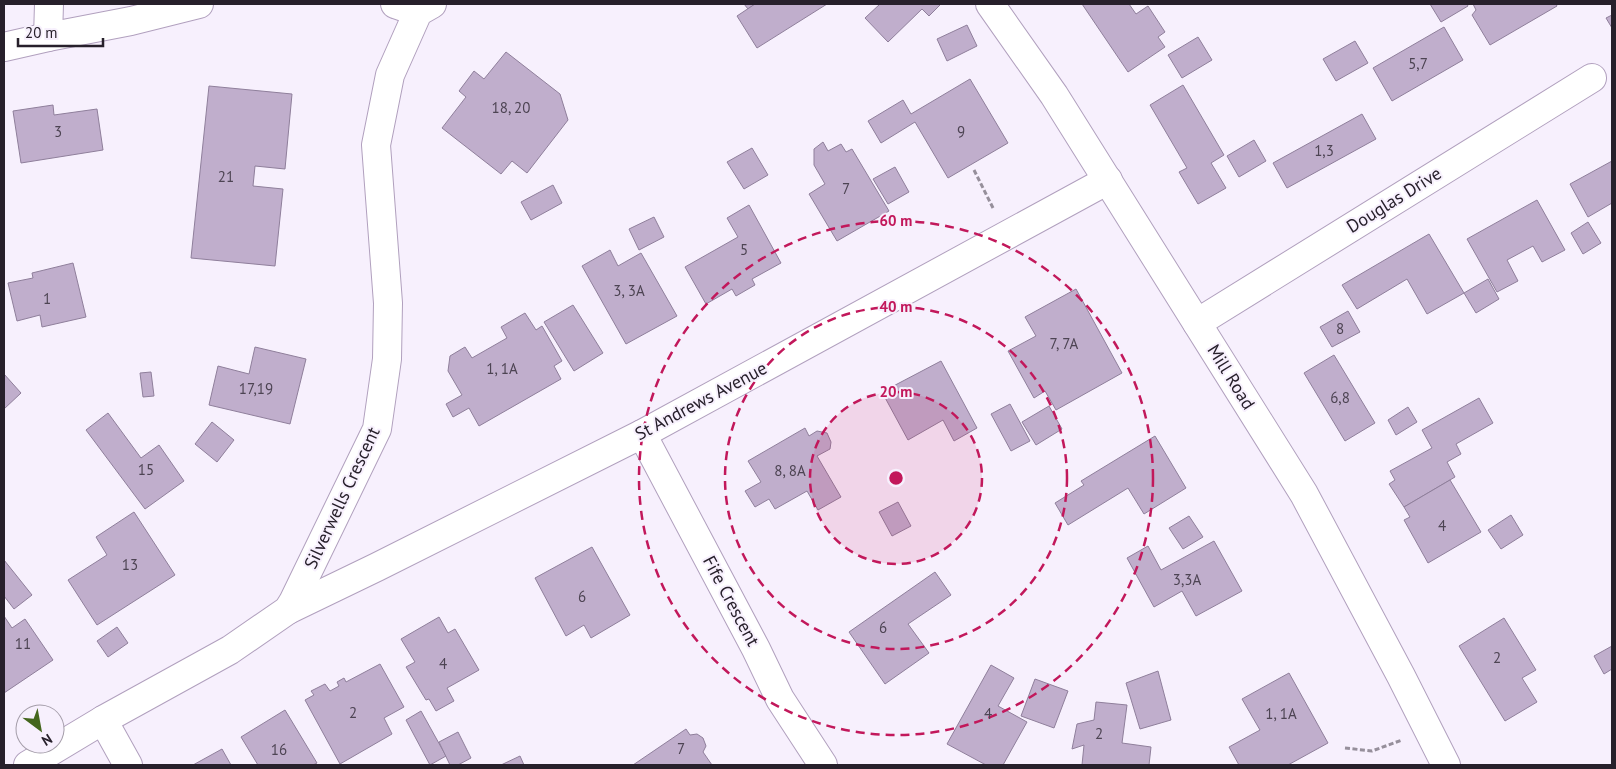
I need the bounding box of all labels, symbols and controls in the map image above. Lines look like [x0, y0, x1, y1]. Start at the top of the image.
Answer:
scale bar [18, 15, 102, 47]
text: 20 m [25, 23, 58, 42]
house number: 5,7 [1408, 54, 1428, 73]
house number: 18, 20 [492, 98, 530, 117]
house number: 3 [54, 122, 62, 141]
house number: 9 [957, 122, 965, 141]
house number: 1,3 [1314, 141, 1334, 160]
street label: Douglas Drive [1342, 161, 1445, 238]
house number: 21 [218, 167, 234, 186]
house number: 7 [842, 179, 850, 198]
text: 60 m [880, 211, 912, 230]
house number: 5 [740, 240, 748, 259]
house number: 3, 3A [613, 281, 645, 300]
house number: 1 [43, 289, 51, 308]
text: 40 m [880, 297, 912, 316]
house number: 8 [1336, 319, 1344, 338]
house number: 7, 7A [1050, 334, 1079, 353]
street label: Mill Road [1202, 340, 1260, 414]
street label: St Andrews Avenue [631, 356, 771, 445]
house number: 1, 1A [486, 359, 518, 378]
house number: 17,19 [239, 379, 273, 398]
text: 20 m [880, 382, 912, 401]
house number: 6,8 [1330, 388, 1350, 407]
street label: Silverwells Crescent [299, 423, 385, 572]
house number: 15 [138, 460, 154, 479]
house number: 8, 8A [774, 461, 806, 480]
centre of rings [887, 469, 905, 487]
house number: 4 [1438, 516, 1446, 535]
street label: Fife Crescent [698, 552, 765, 650]
house number: 13 [122, 555, 138, 574]
house number: 3,3A [1173, 570, 1201, 589]
house number: 6 [578, 587, 586, 606]
house number: 6 [879, 618, 887, 637]
house number: 11 [15, 634, 31, 653]
house number: 2 [1493, 648, 1501, 667]
house number: 4 [439, 654, 447, 673]
house number: 2 [349, 703, 357, 722]
north arrow [15, 704, 65, 754]
house number: 4 [984, 704, 992, 723]
house number: 1, 1A [1265, 704, 1297, 723]
house number: 2 [1095, 724, 1103, 743]
text: N [38, 730, 56, 750]
house number: 7 [677, 739, 685, 758]
house number: 16 [271, 740, 287, 759]

